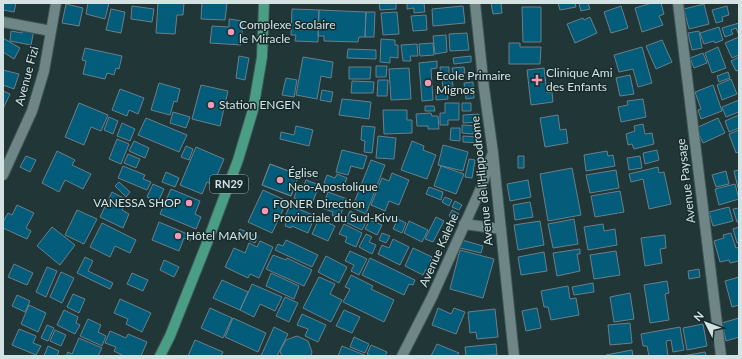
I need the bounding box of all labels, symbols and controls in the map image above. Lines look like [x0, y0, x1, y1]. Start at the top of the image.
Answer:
place label: Complexe Scolaire le Miracle [239, 17, 336, 46]
marker: Complexe Scolaire le Miracle [226, 27, 236, 37]
street label: Avenue Fizi [11, 44, 42, 107]
place label: Clinique Ami des Enfants [546, 65, 613, 94]
place label: Ecole Primaire Mignos [436, 68, 511, 97]
marker: Clinique Ami des Enfants [531, 74, 543, 86]
marker: Ecole Primaire Mignos [423, 78, 433, 88]
place label: Station ENGEN [219, 97, 300, 112]
marker: Station ENGEN [206, 100, 216, 110]
street label: Avenue de l'Hippodrome [467, 115, 496, 247]
street label: Avenue Paysage [673, 138, 698, 224]
place label: Église Neo-Apostolique [288, 165, 378, 194]
road number: RN29 [210, 175, 248, 193]
marker: Église Neo-Apostolique [275, 175, 285, 185]
place label: VANESSA SHOP [93, 195, 181, 210]
place label: FONER Direction Provinciale du Sud-Kivu [273, 196, 398, 225]
marker: VANESSA SHOP [184, 198, 194, 208]
marker: FONER Direction Provinciale du Sud-Kivu [260, 206, 270, 216]
street label: Avenue Kalehe [416, 211, 461, 289]
place label: Hôtel MAMU [186, 228, 257, 243]
marker: Hôtel MAMU [173, 231, 183, 241]
north arrow [686, 303, 726, 343]
text: N [691, 308, 706, 323]

